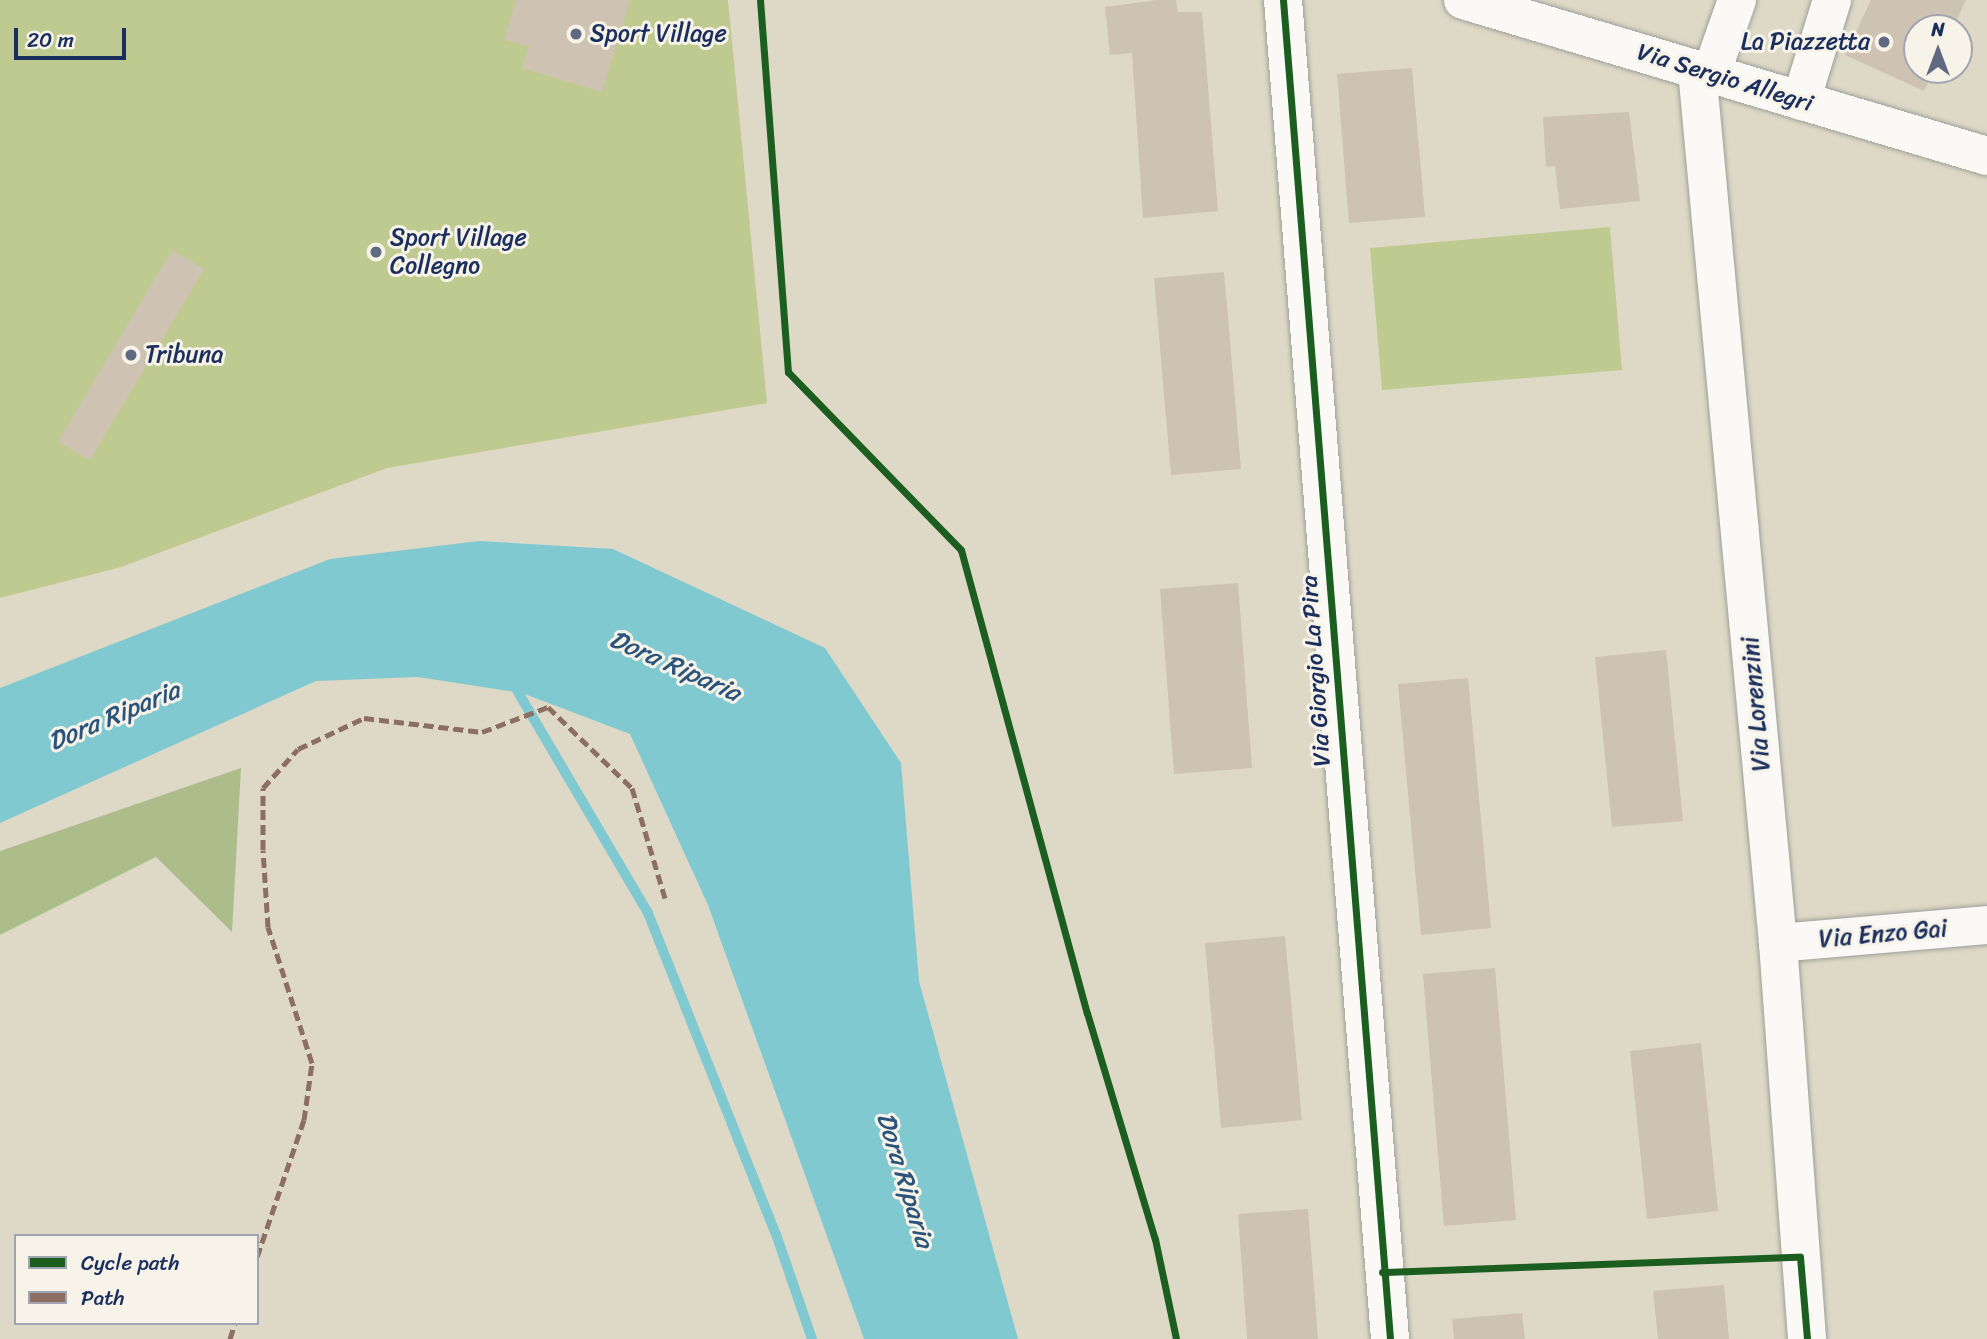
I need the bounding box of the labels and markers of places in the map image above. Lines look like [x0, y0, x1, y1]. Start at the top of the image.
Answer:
place label: Sport Village [590, 20, 726, 48]
marker: Sport Village [568, 26, 584, 42]
place label: La Piazzetta [1741, 28, 1870, 56]
marker: La Piazzetta [1876, 34, 1892, 50]
place label: Sport Village Collegno [390, 224, 526, 280]
marker: Sport Village Collegno [368, 244, 384, 260]
place label: Tribuna [145, 341, 223, 369]
marker: Tribuna [123, 347, 139, 363]

